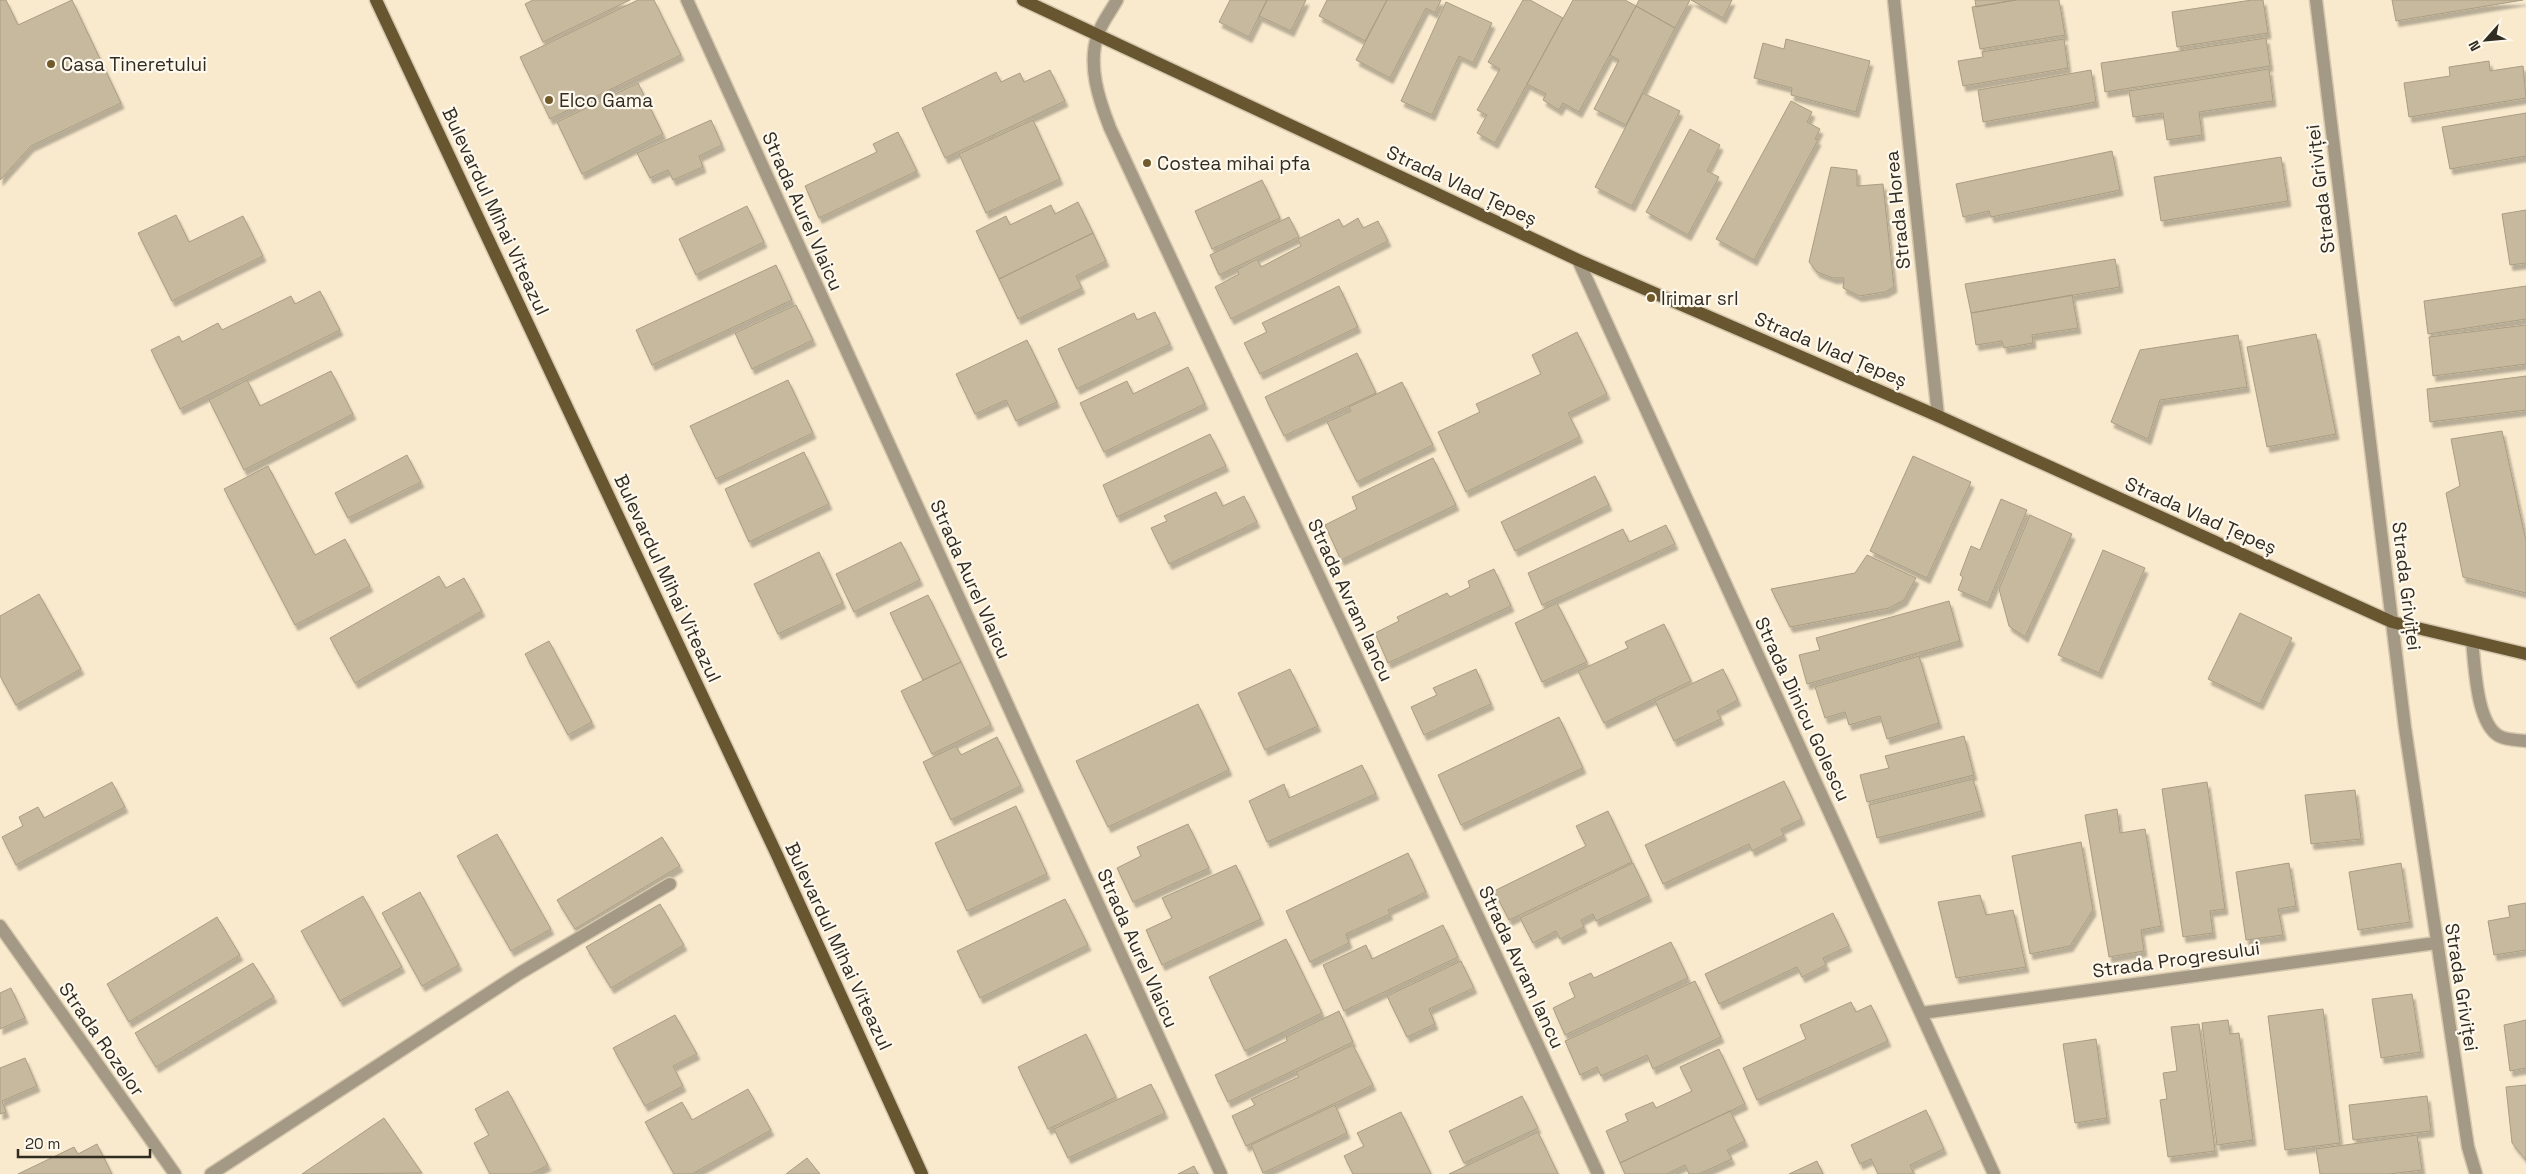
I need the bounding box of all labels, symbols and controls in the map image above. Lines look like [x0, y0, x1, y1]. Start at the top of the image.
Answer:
north arrow [2461, 15, 2511, 65]
text: N [2464, 38, 2485, 54]
place label: Casa Tineretului [61, 52, 207, 77]
marker: Casa Tineretului [45, 58, 57, 70]
place label: Elco Gama [559, 88, 653, 113]
marker: Elco Gama [543, 94, 555, 106]
street label: Bulevardul Mihai Viteazul [436, 103, 555, 319]
street label: Strada Griviței [2300, 123, 2341, 255]
street label: Strada Aurel Vlaicu [756, 128, 849, 295]
street label: Strada Vlad Țepeș [1382, 140, 1541, 231]
street label: Strada Horea [1879, 149, 1916, 270]
place label: Costea mihai pfa [1157, 151, 1310, 176]
marker: Costea mihai pfa [1141, 157, 1153, 169]
place label: Irimar srl [1661, 286, 1739, 311]
marker: Irimar srl [1645, 292, 1657, 304]
street label: Strada Vlad Țepeș [1751, 306, 1911, 393]
street label: Bulevardul Mihai Viteazul [608, 470, 727, 686]
street label: Strada Vlad Țepeș [2121, 471, 2281, 560]
street label: Strada Aurel Vlaicu [924, 496, 1017, 663]
street label: Strada Avram Iancu [1302, 515, 1399, 686]
street label: Strada Griviței [2386, 520, 2427, 652]
street label: Strada Dinicu Golescu [1749, 613, 1856, 805]
street label: Bulevardul Mihai Viteazul [779, 838, 898, 1054]
street label: Strada Aurel Vlaicu [1091, 865, 1184, 1032]
street label: Strada Avram Iancu [1473, 882, 1570, 1053]
street label: Strada Griviței [2439, 921, 2484, 1053]
street label: Strada Progresului [2091, 935, 2261, 984]
street label: Strada Rozelor [53, 977, 150, 1101]
scale bar [18, 1126, 150, 1158]
text: 20 m [25, 1134, 60, 1153]

